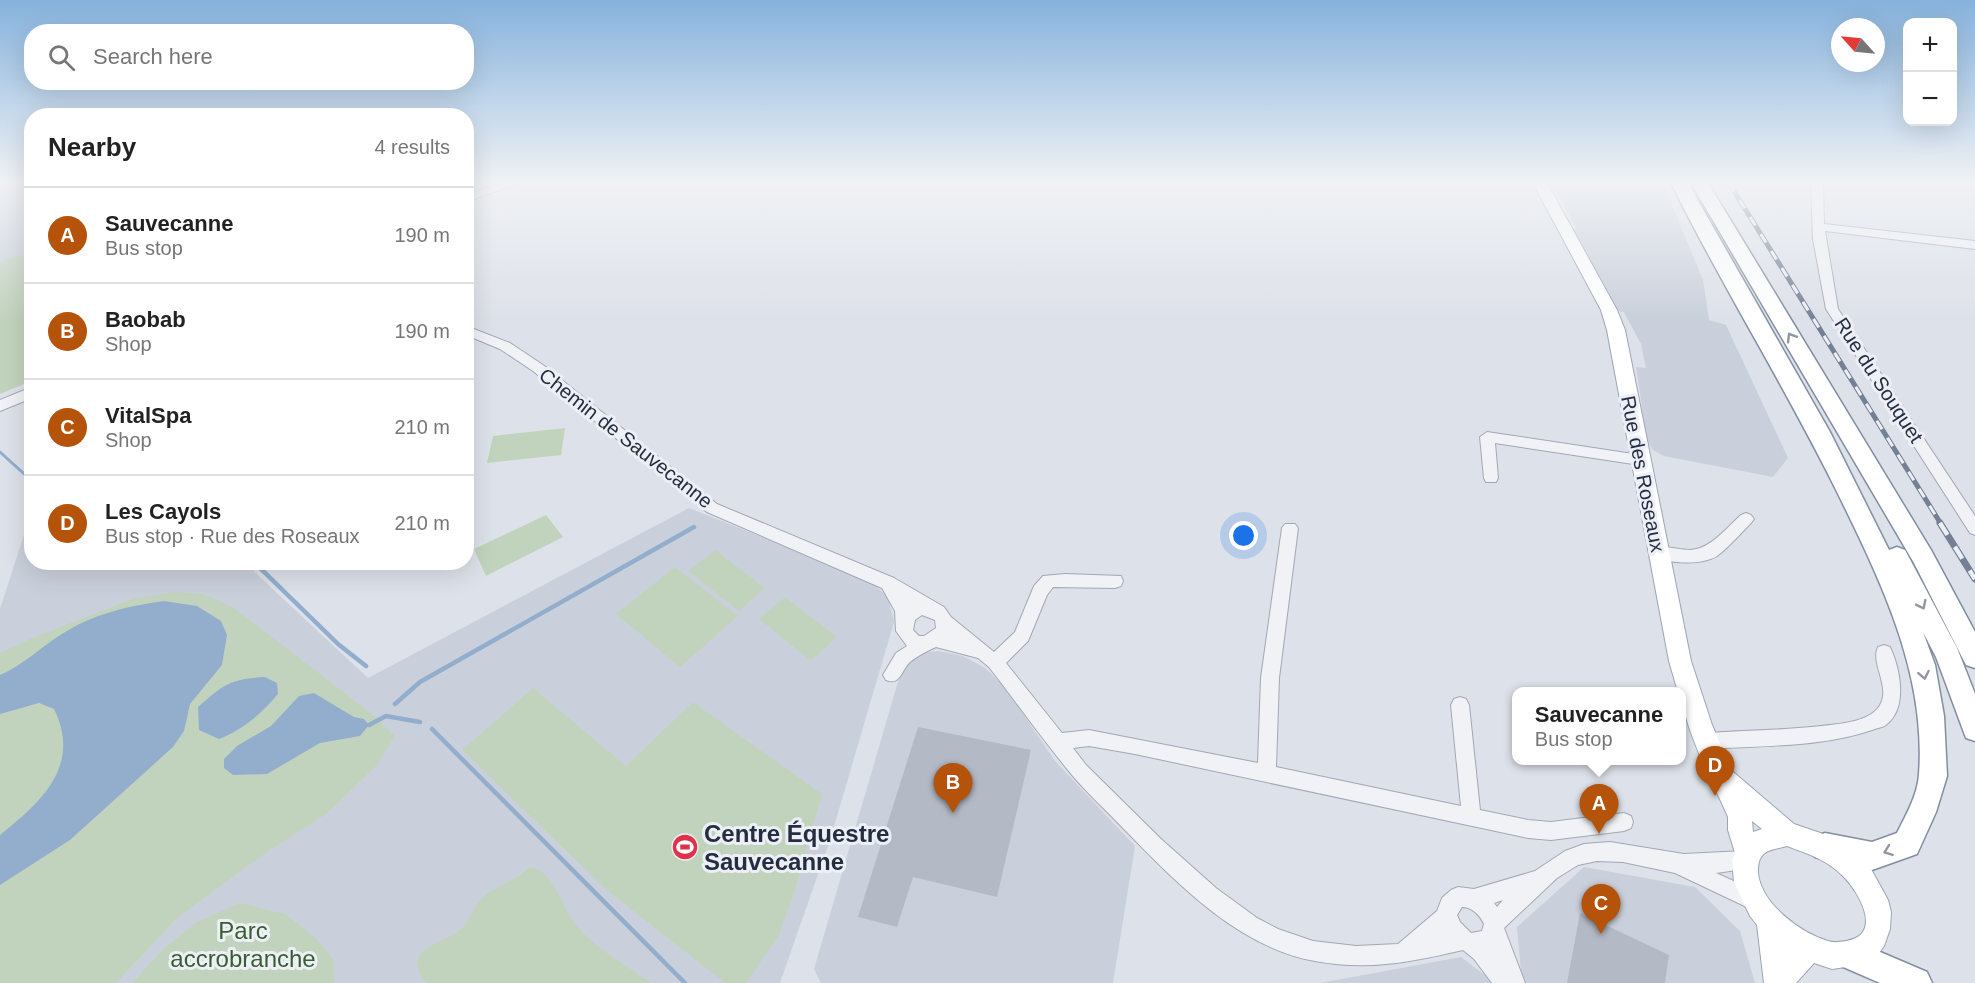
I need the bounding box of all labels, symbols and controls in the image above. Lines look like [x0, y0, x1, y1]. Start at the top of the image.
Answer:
north arrow [1831, 18, 1885, 72]
map controls [1903, 18, 1957, 126]
button: + [1903, 18, 1957, 72]
search box [24, 24, 474, 90]
icon: search [45, 41, 78, 74]
text: Search here [93, 44, 213, 69]
button: − [1903, 72, 1957, 126]
text: Nearby [48, 132, 136, 162]
text: 4 results [374, 136, 450, 158]
text: Sauvecanne [105, 211, 233, 236]
text: A [60, 224, 75, 246]
text: 190 m [394, 224, 450, 246]
text: Bus stop [105, 237, 183, 259]
text: Baobab [105, 307, 186, 332]
street label: Rue du Souquet [1830, 313, 1928, 447]
text: B [60, 320, 75, 342]
text: 190 m [394, 320, 450, 342]
text: Shop [105, 333, 152, 355]
one-way arrow [1786, 333, 1798, 343]
street label: Chemin de Sauvecanne [535, 364, 717, 512]
street label: Rue des Roseaux [1617, 394, 1669, 554]
text: VitalSpa [105, 403, 191, 428]
text: C [60, 416, 75, 438]
text: 210 m [394, 416, 450, 438]
text: Shop [105, 429, 152, 451]
text: Les Cayols [105, 499, 221, 524]
text: D [60, 512, 75, 534]
text: 210 m [394, 512, 450, 534]
your location [1229, 521, 1258, 550]
text: Bus stop · Rue des Roseaux [105, 525, 360, 547]
one-way arrow [1914, 599, 1926, 610]
one-way arrow [1917, 670, 1930, 680]
popup [1512, 687, 1686, 765]
text: Sauvecanne [1535, 702, 1663, 727]
text: Bus stop [1535, 728, 1613, 750]
pin: D [1696, 746, 1734, 796]
pin: B [934, 764, 972, 813]
pin: A [1580, 784, 1618, 834]
place label: Centre Équestre Sauvecanne [704, 820, 889, 875]
sports icon: Centre Équestre Sauvecanne [670, 832, 700, 862]
one-way arrow [1883, 843, 1894, 856]
pin: C [1582, 884, 1620, 934]
park label: Parc accrobranche [170, 917, 316, 972]

